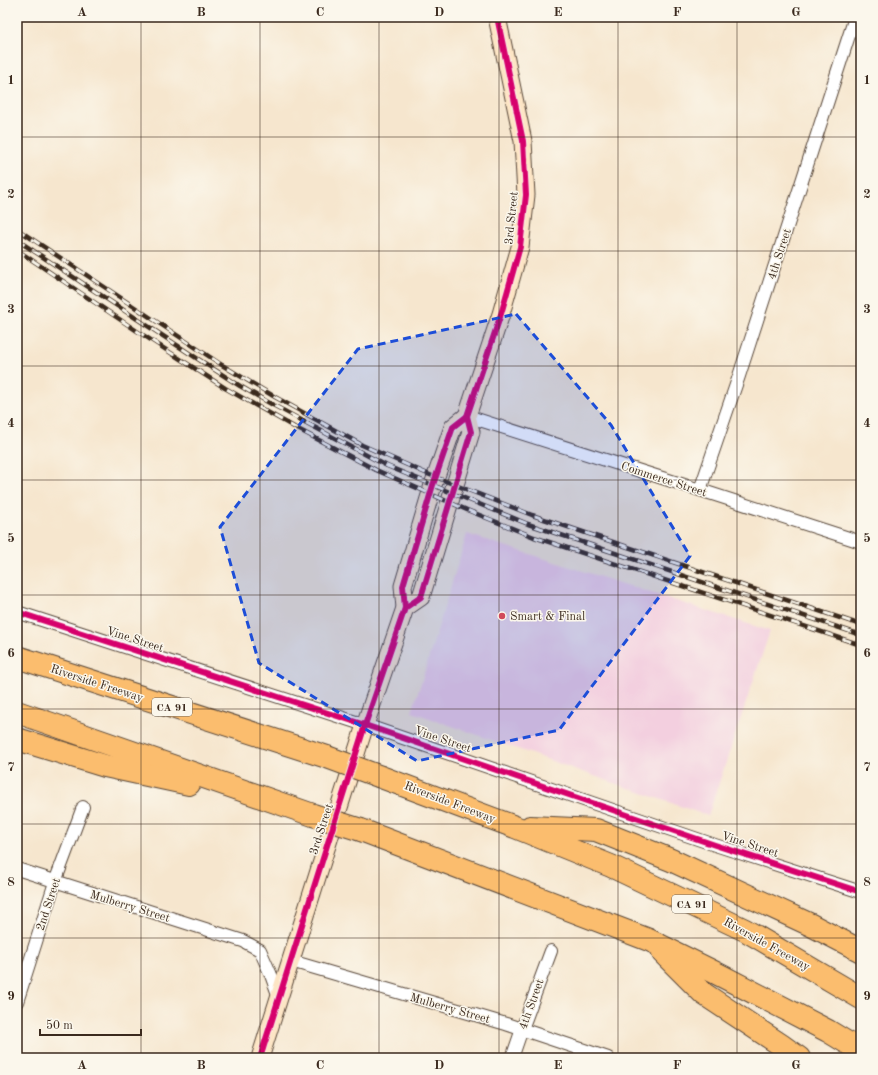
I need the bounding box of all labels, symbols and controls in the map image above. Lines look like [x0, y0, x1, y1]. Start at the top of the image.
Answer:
text: A [77, 6, 87, 19]
text: B [196, 6, 206, 19]
text: C [316, 6, 324, 19]
text: D [434, 6, 444, 19]
text: E [554, 6, 563, 19]
text: F [673, 6, 682, 19]
text: G [791, 6, 801, 19]
text: 1 [7, 74, 15, 87]
text: 1 [863, 74, 871, 87]
text: 2 [7, 188, 15, 201]
text: 2 [863, 188, 871, 201]
street label: 3rd Street [503, 191, 521, 245]
street label: 4th Street [766, 227, 794, 281]
text: 3 [7, 303, 15, 316]
text: 3 [863, 303, 871, 316]
text: 4 [7, 417, 15, 430]
text: 4 [863, 417, 871, 430]
street label: Commerce Street [619, 460, 708, 499]
text: 5 [7, 532, 15, 545]
text: 5 [863, 532, 871, 545]
marker: Smart & Final [497, 611, 507, 621]
place label: Smart & Final [510, 611, 585, 623]
street label: Vine Street [105, 625, 165, 655]
text: 6 [7, 647, 15, 660]
text: 6 [863, 647, 871, 660]
street label: Riverside Freeway [49, 663, 145, 705]
road number: CA 91 [152, 698, 192, 716]
street label: Vine Street [413, 725, 473, 755]
text: 7 [7, 761, 15, 774]
text: 7 [863, 761, 871, 774]
street label: Riverside Freeway [402, 780, 498, 826]
street label: 3rd Street [308, 802, 336, 857]
street label: Vine Street [720, 830, 780, 860]
text: 8 [7, 876, 15, 889]
street label: 2nd Street [35, 876, 63, 932]
text: 8 [863, 876, 871, 889]
street label: Mulberry Street [88, 889, 171, 925]
road number: CA 91 [672, 895, 712, 913]
street label: Riverside Freeway [721, 916, 812, 974]
street label: 4th Street [517, 977, 547, 1031]
text: 9 [7, 990, 15, 1003]
text: 9 [863, 990, 871, 1003]
street label: Mulberry Street [408, 992, 491, 1026]
scale bar [40, 1011, 141, 1037]
text: 50 m [46, 1019, 73, 1032]
text: A [77, 1059, 87, 1072]
text: B [196, 1059, 206, 1072]
text: C [316, 1059, 324, 1072]
text: D [434, 1059, 444, 1072]
text: E [554, 1059, 563, 1072]
text: F [673, 1059, 682, 1072]
text: G [791, 1059, 801, 1072]

